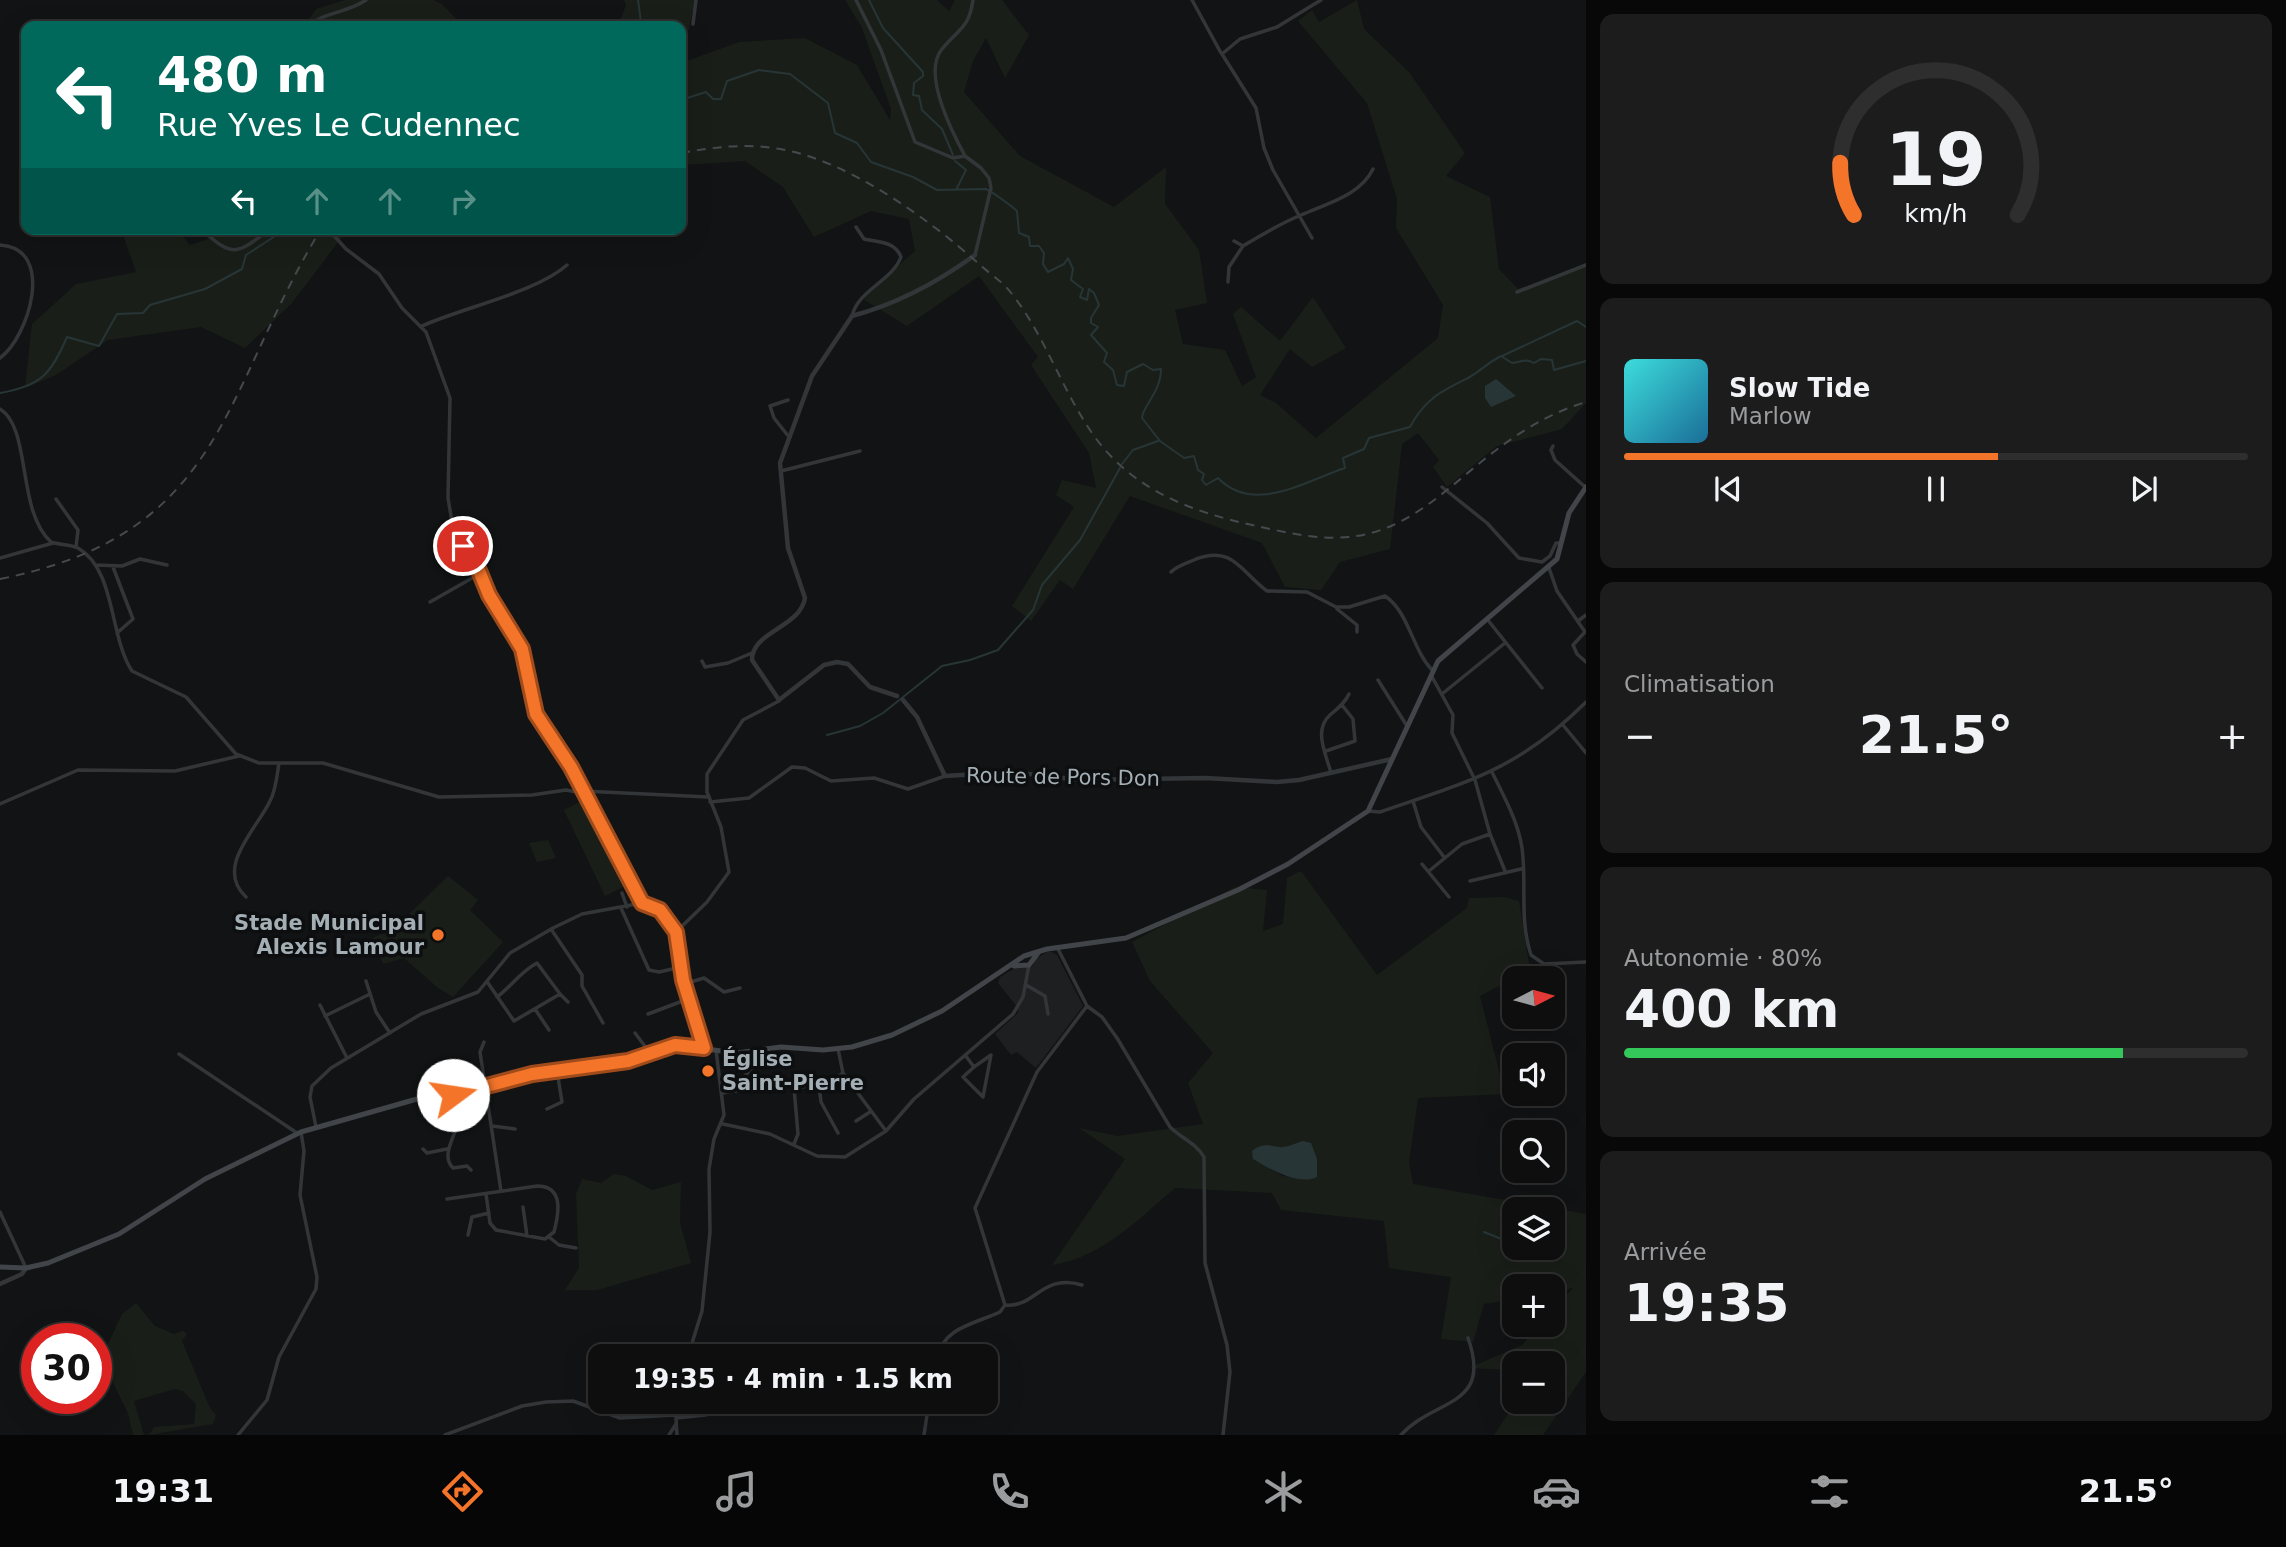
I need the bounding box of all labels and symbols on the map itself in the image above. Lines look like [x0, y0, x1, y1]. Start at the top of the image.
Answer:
pin [433, 516, 493, 576]
street label: Route de Pors Don [966, 763, 1160, 791]
place label: Stade Municipal Alexis Lamour [234, 911, 425, 959]
marker: Stade Municipal Alexis Lamour [430, 927, 446, 943]
north arrow [1502, 966, 1564, 1029]
place label: Église Saint-Pierre [722, 1046, 864, 1095]
position arrow [416, 1058, 490, 1132]
marker: Église Saint-Pierre [700, 1063, 716, 1079]
speed limit sign: 30 [21, 1323, 112, 1414]

